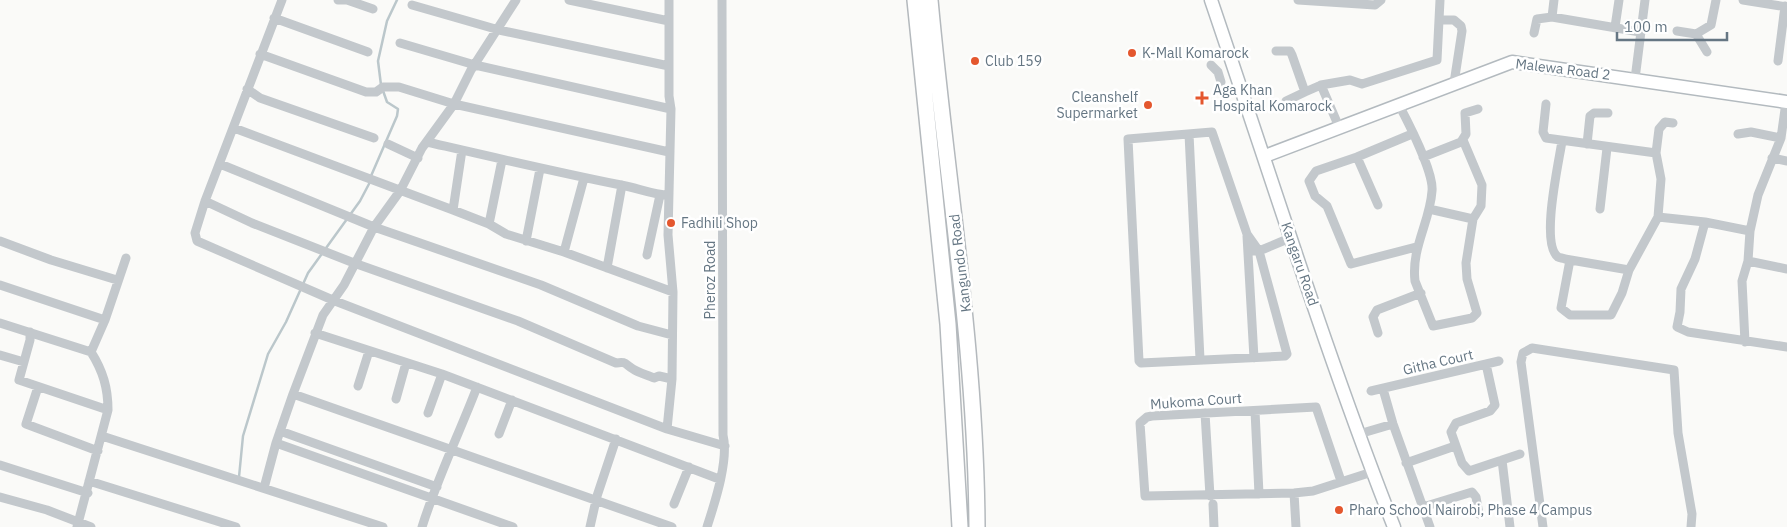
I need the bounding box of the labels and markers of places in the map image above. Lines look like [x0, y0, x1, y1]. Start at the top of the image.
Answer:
place label: K-Mall Komarock [1142, 44, 1249, 62]
marker: K-Mall Komarock [1126, 47, 1138, 59]
place label: Club 159 [985, 52, 1042, 70]
marker: Club 159 [969, 55, 981, 67]
place label: Aga Khan Hospital Komarock [1213, 81, 1333, 115]
place label: Cleanshelf Supermarket [1056, 88, 1138, 122]
marker: Aga Khan Hospital Komarock [1195, 91, 1209, 105]
marker: Cleanshelf Supermarket [1142, 99, 1154, 111]
place label: Fadhili Shop [681, 214, 758, 232]
marker: Fadhili Shop [665, 217, 677, 229]
place label: Pharo School Nairobi, Phase 4 Campus [1349, 501, 1592, 519]
marker: Pharo School Nairobi, Phase 4 Campus [1333, 504, 1345, 516]

